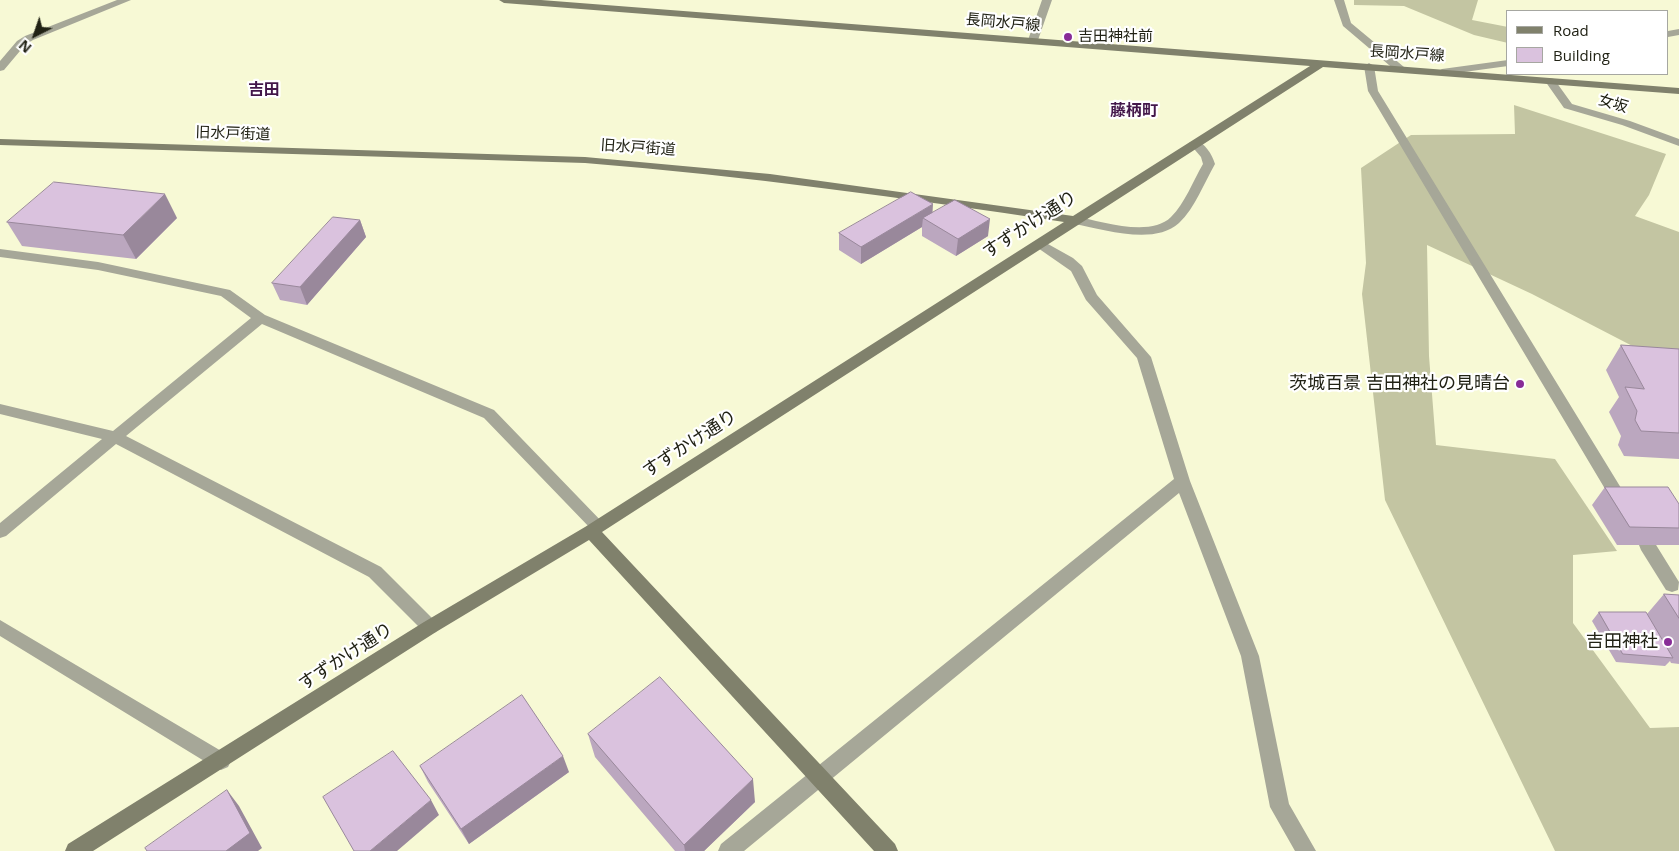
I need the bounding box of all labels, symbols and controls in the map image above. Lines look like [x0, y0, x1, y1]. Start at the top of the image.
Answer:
north arrow [10, 10, 60, 60]
legend [1506, 10, 1669, 75]
street label: 長岡水戸線 [965, 11, 1041, 35]
text: Road [1553, 20, 1589, 40]
place label: 吉田神社前 [1078, 28, 1153, 46]
marker: 吉田神社前 [1062, 31, 1074, 43]
text: N [14, 36, 35, 58]
street label: 長岡水戸線 [1369, 42, 1445, 66]
text: Building [1553, 45, 1610, 65]
district label: 吉田 [248, 80, 280, 100]
street label: 女坂 [1596, 91, 1630, 117]
district label: 藤柄町 [1110, 101, 1158, 121]
street label: 旧水戸街道 [195, 124, 271, 144]
street label: 旧水戸街道 [600, 136, 676, 160]
street label: すずかけ通り [979, 187, 1081, 263]
place label: 茨城百景 吉田神社の見晴台 [1289, 373, 1510, 395]
marker: 茨城百景 吉田神社の見晴台 [1514, 378, 1526, 390]
street label: すずかけ通り [639, 406, 741, 482]
street label: すずかけ通り [295, 619, 397, 695]
place label: 吉田神社 [1586, 631, 1658, 653]
marker: 吉田神社 [1662, 636, 1674, 648]

